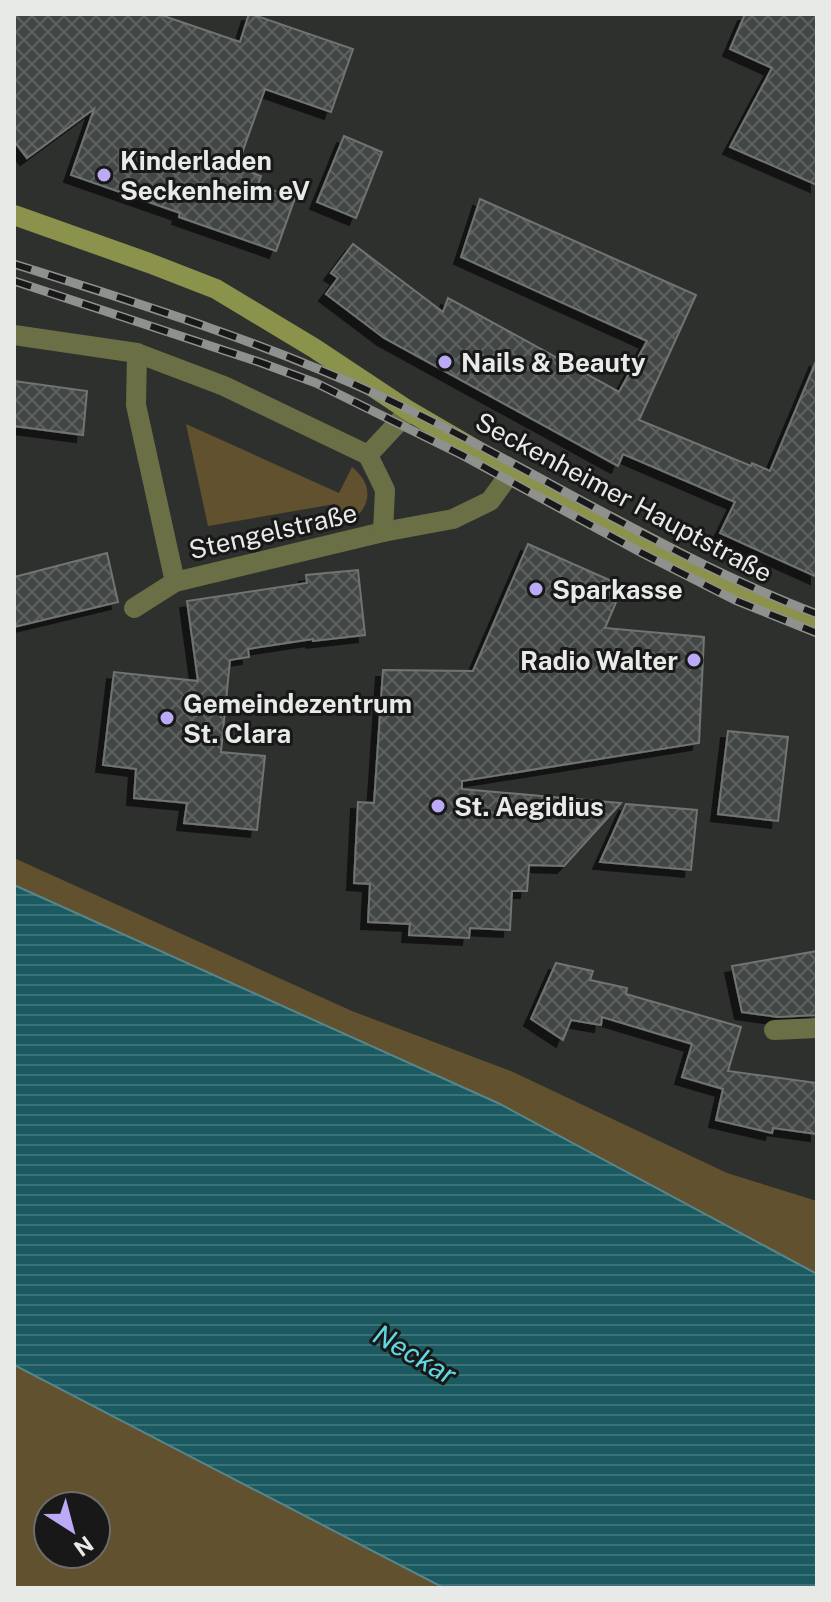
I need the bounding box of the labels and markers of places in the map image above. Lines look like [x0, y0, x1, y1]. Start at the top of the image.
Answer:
place label: Kinderladen Seckenheim eV [120, 145, 310, 206]
marker: Kinderladen Seckenheim eV [95, 166, 113, 184]
place label: Nails & Beauty [461, 347, 646, 378]
marker: Nails & Beauty [436, 353, 454, 371]
place label: Sparkasse [552, 574, 683, 605]
marker: Sparkasse [527, 580, 545, 598]
place label: Radio Walter [520, 645, 678, 676]
marker: Radio Walter [685, 651, 703, 669]
place label: Gemeindezentrum St. Clara [183, 688, 412, 749]
marker: Gemeindezentrum St. Clara [158, 709, 176, 727]
place label: St. Aegidius [454, 791, 604, 822]
marker: St. Aegidius [429, 797, 447, 815]

